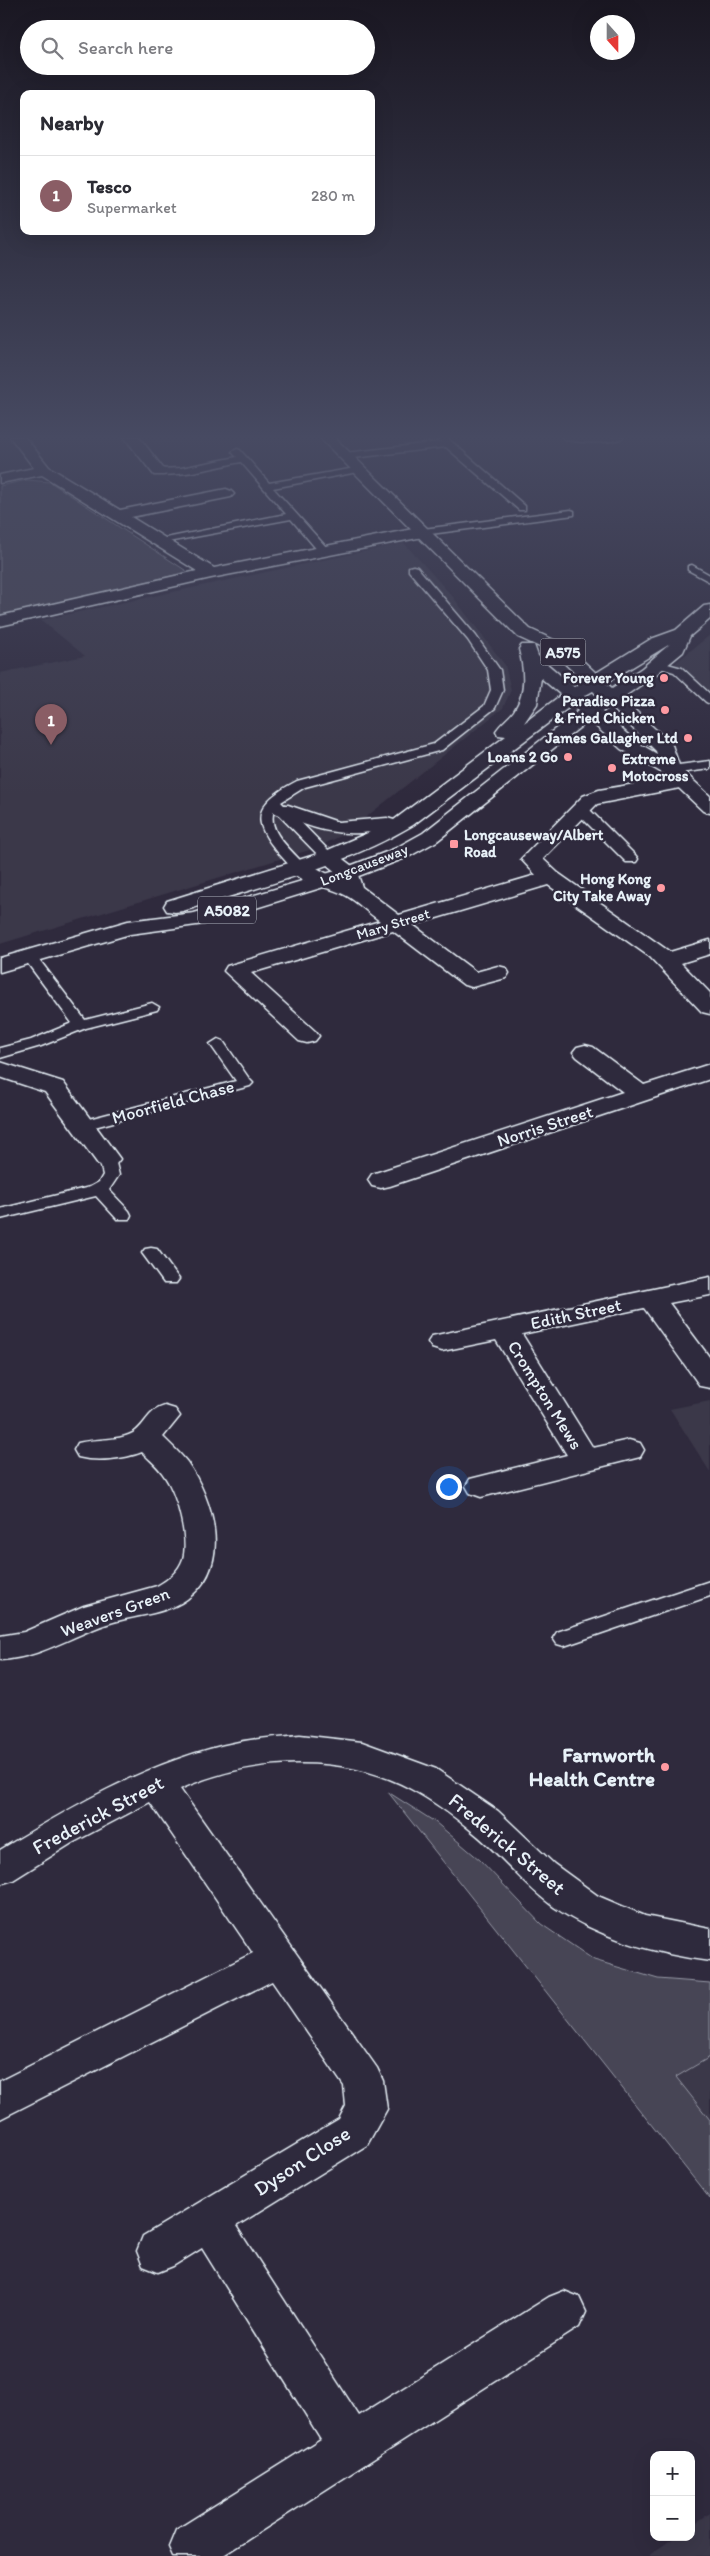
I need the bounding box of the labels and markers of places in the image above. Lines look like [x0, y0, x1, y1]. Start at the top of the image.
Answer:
place label: Forever Young [563, 669, 654, 688]
marker: Forever Young [658, 672, 670, 684]
place label: Paradiso Pizza & Fried Chicken [554, 692, 655, 727]
pin: 1 [35, 704, 67, 745]
marker: Paradiso Pizza & Fried Chicken [659, 704, 671, 716]
place label: James Gallagher Ltd [545, 729, 679, 748]
marker: James Gallagher Ltd [682, 732, 694, 744]
place label: Loans 2 Go [488, 748, 558, 766]
place label: Extreme Motocross [622, 750, 689, 785]
marker: Loans 2 Go [562, 751, 574, 763]
marker: Extreme Motocross [606, 762, 618, 774]
place label: Longcauseway/Albert Road [464, 826, 604, 861]
marker: Longcauseway/Albert Road [448, 838, 460, 850]
place label: Hong Kong City Take Away [553, 870, 652, 906]
marker: Hong Kong City Take Away [655, 882, 667, 894]
place label: Farnworth Health Centre [529, 1742, 656, 1791]
marker: Farnworth Health Centre [659, 1761, 671, 1773]

